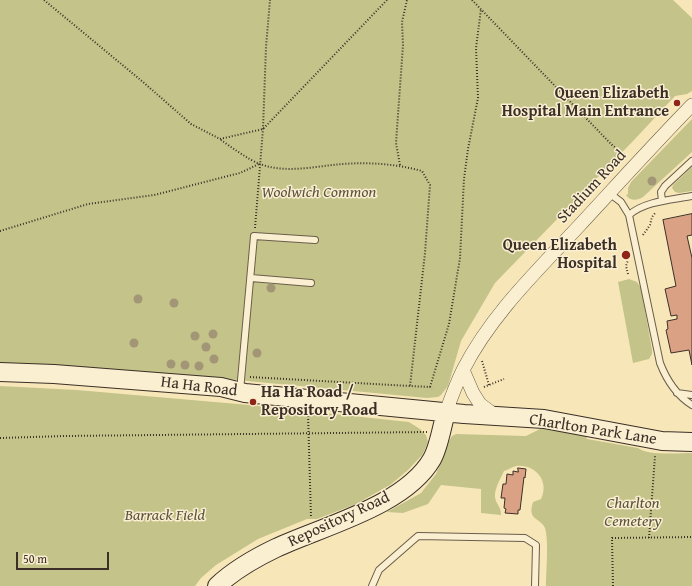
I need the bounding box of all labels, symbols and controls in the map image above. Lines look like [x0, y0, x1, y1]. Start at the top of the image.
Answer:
place label: Queen Elizabeth Hospital Main Entrance [502, 84, 669, 122]
marker: Queen Elizabeth Hospital Main Entrance [672, 98, 682, 108]
street label: Stadium Road [553, 147, 631, 227]
park label: Woolwich Common [262, 183, 376, 203]
place label: Queen Elizabeth Hospital [503, 236, 617, 274]
marker: Queen Elizabeth Hospital [620, 249, 632, 261]
street label: Ha Ha Road [160, 373, 238, 401]
place label: Ha Ha Road / Repository Road [261, 383, 378, 421]
marker: Ha Ha Road / Repository Road [248, 397, 258, 407]
street label: Charlton Park Lane [528, 410, 658, 450]
street label: Repository Road [285, 488, 393, 552]
park label: Charlton Cemetery [604, 494, 662, 532]
park label: Barrack Field [125, 506, 205, 526]
scale bar [18, 544, 111, 570]
text: 50 m [23, 550, 47, 567]

